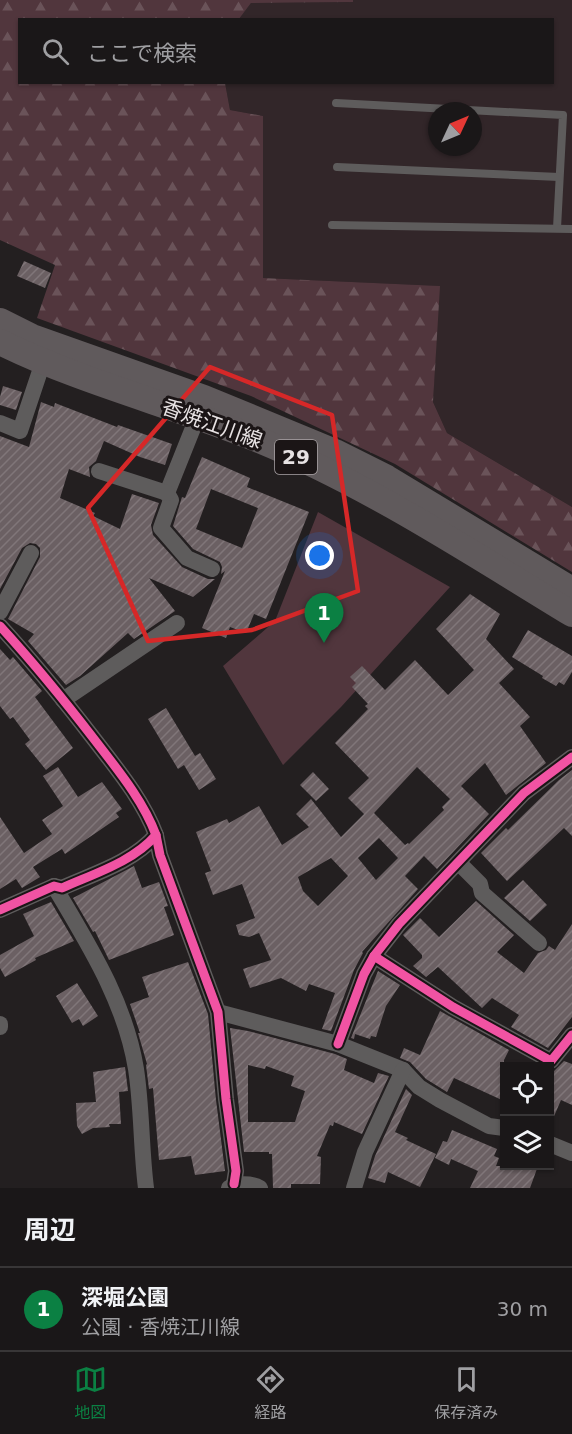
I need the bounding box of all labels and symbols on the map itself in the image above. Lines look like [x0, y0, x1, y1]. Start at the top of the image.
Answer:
north arrow [428, 102, 482, 156]
street label: 香焼江川線 [159, 395, 265, 453]
road number: 29 [275, 440, 317, 474]
your location [305, 541, 334, 570]
pin: 1 [304, 594, 344, 643]

